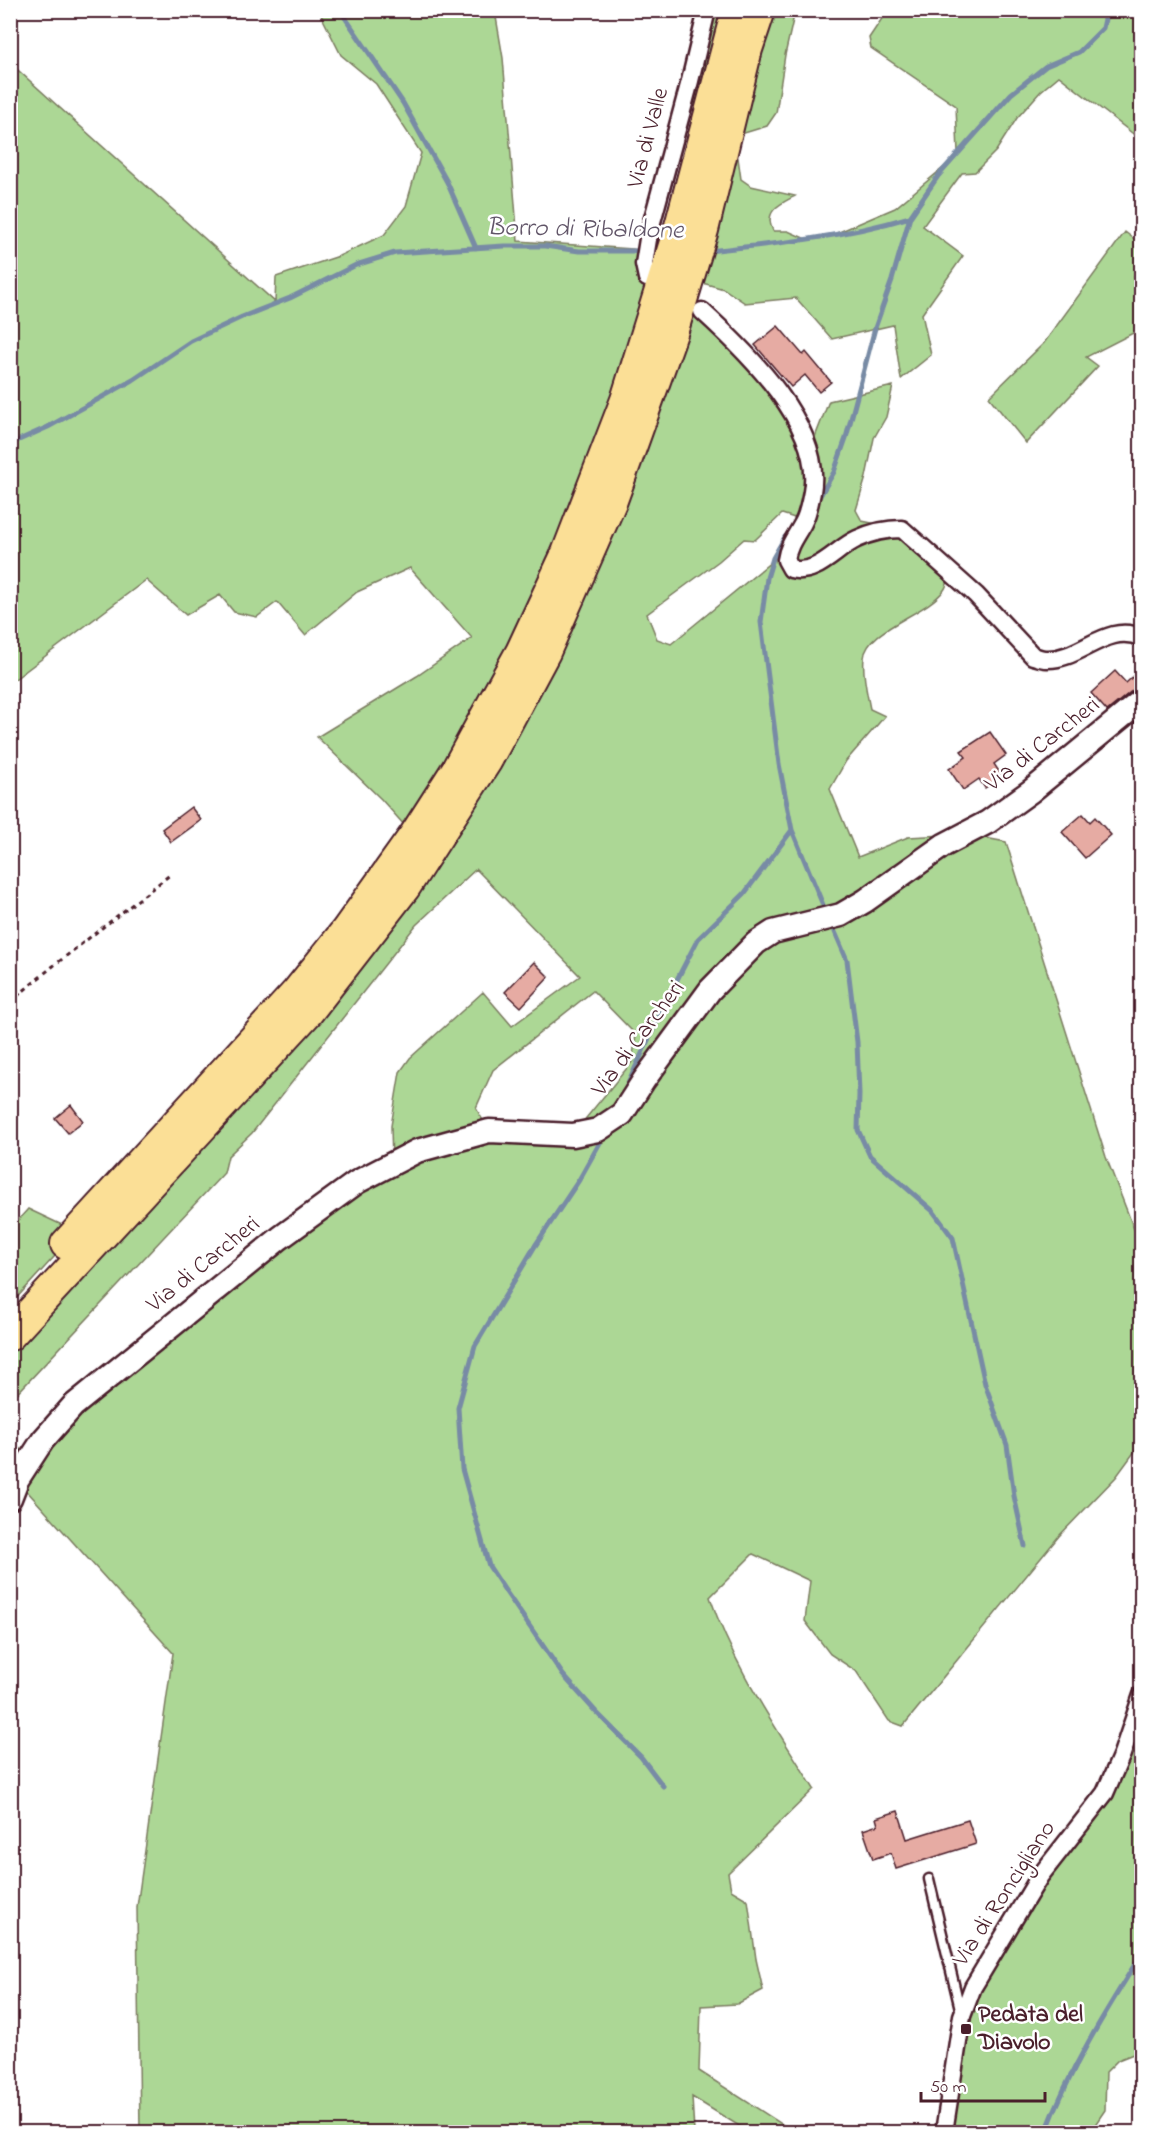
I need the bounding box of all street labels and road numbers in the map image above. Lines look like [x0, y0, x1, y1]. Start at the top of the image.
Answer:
street label: Via di Valle [619, 84, 679, 193]
street label: Via di Carcheri [977, 689, 1108, 802]
street label: Via di Carcheri [583, 973, 694, 1105]
street label: Via di Carcheri [139, 1208, 269, 1323]
street label: Via di Roncigliano [944, 1814, 1065, 1975]

